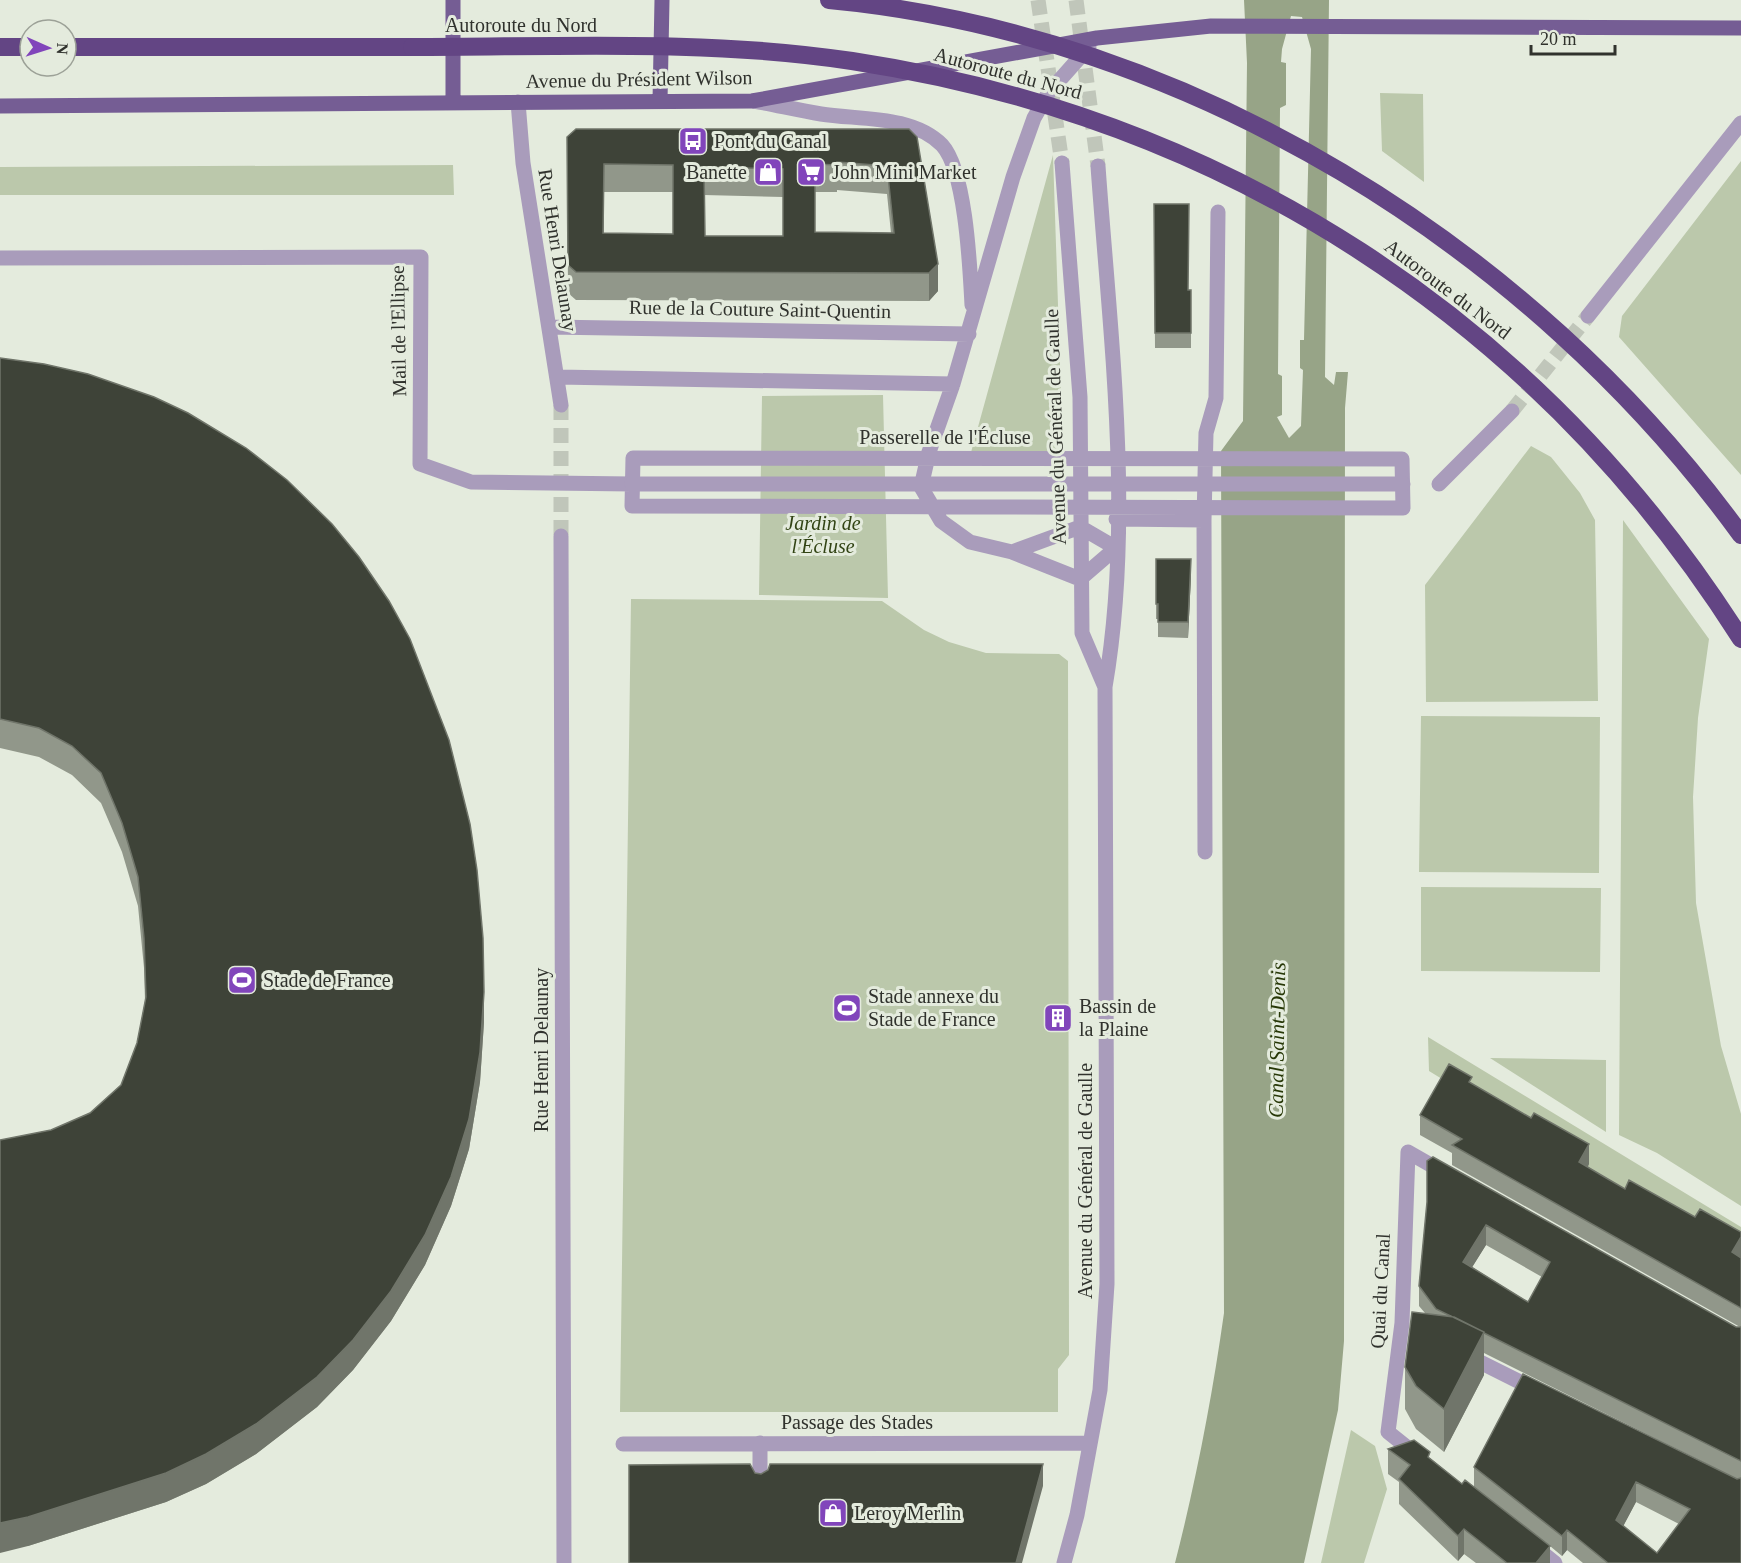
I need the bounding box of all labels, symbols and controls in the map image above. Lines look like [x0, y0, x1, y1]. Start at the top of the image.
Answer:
street label: Autoroute du Nord [445, 14, 597, 36]
north arrow [18, 18, 78, 78]
scale bar [1531, 18, 1615, 56]
text: 20 m [1540, 29, 1577, 49]
text: N [54, 43, 71, 55]
street label: Autoroute du Nord [932, 43, 1084, 103]
street label: Avenue du Président Wilson [525, 66, 753, 92]
bus stop icon: Pont du Canal [677, 125, 709, 157]
place label: Pont du Canal [714, 130, 828, 152]
shop icon: Banette [752, 156, 784, 188]
supermarket icon: John Mini Market [795, 156, 827, 188]
place label: Banette [686, 161, 747, 183]
place label: John Mini Market [832, 161, 977, 183]
street label: Rue Henri Delaunay [533, 167, 582, 333]
street label: Autoroute du Nord [1381, 234, 1515, 344]
street label: Mail de l'Ellipse [386, 265, 411, 397]
street label: Rue de la Couture Saint-Quentin [629, 296, 891, 322]
street label: Avenue du Général de Gaulle [1040, 308, 1070, 545]
street label: Passerelle de l'Écluse [859, 426, 1031, 448]
park label: Jardin de l'Écluse [785, 512, 861, 557]
water label: Canal Saint-Denis [1264, 962, 1290, 1118]
sports icon: Stade de France [226, 964, 258, 996]
street label: Rue Henri Delaunay [530, 968, 553, 1132]
place label: Stade de France [263, 969, 391, 991]
place label: Stade annexe du Stade de France [868, 985, 999, 1030]
sports icon: Stade annexe du Stade de France [831, 992, 863, 1024]
place label: Bassin de la Plaine [1079, 995, 1156, 1040]
building icon: Bassin de la Plaine [1042, 1002, 1074, 1034]
street label: Avenue du Général de Gaulle [1074, 1063, 1096, 1299]
street label: Quai du Canal [1366, 1232, 1394, 1349]
street label: Passage des Stades [781, 1411, 933, 1434]
shop icon: Leroy Merlin [817, 1497, 849, 1529]
place label: Leroy Merlin [854, 1502, 961, 1525]

